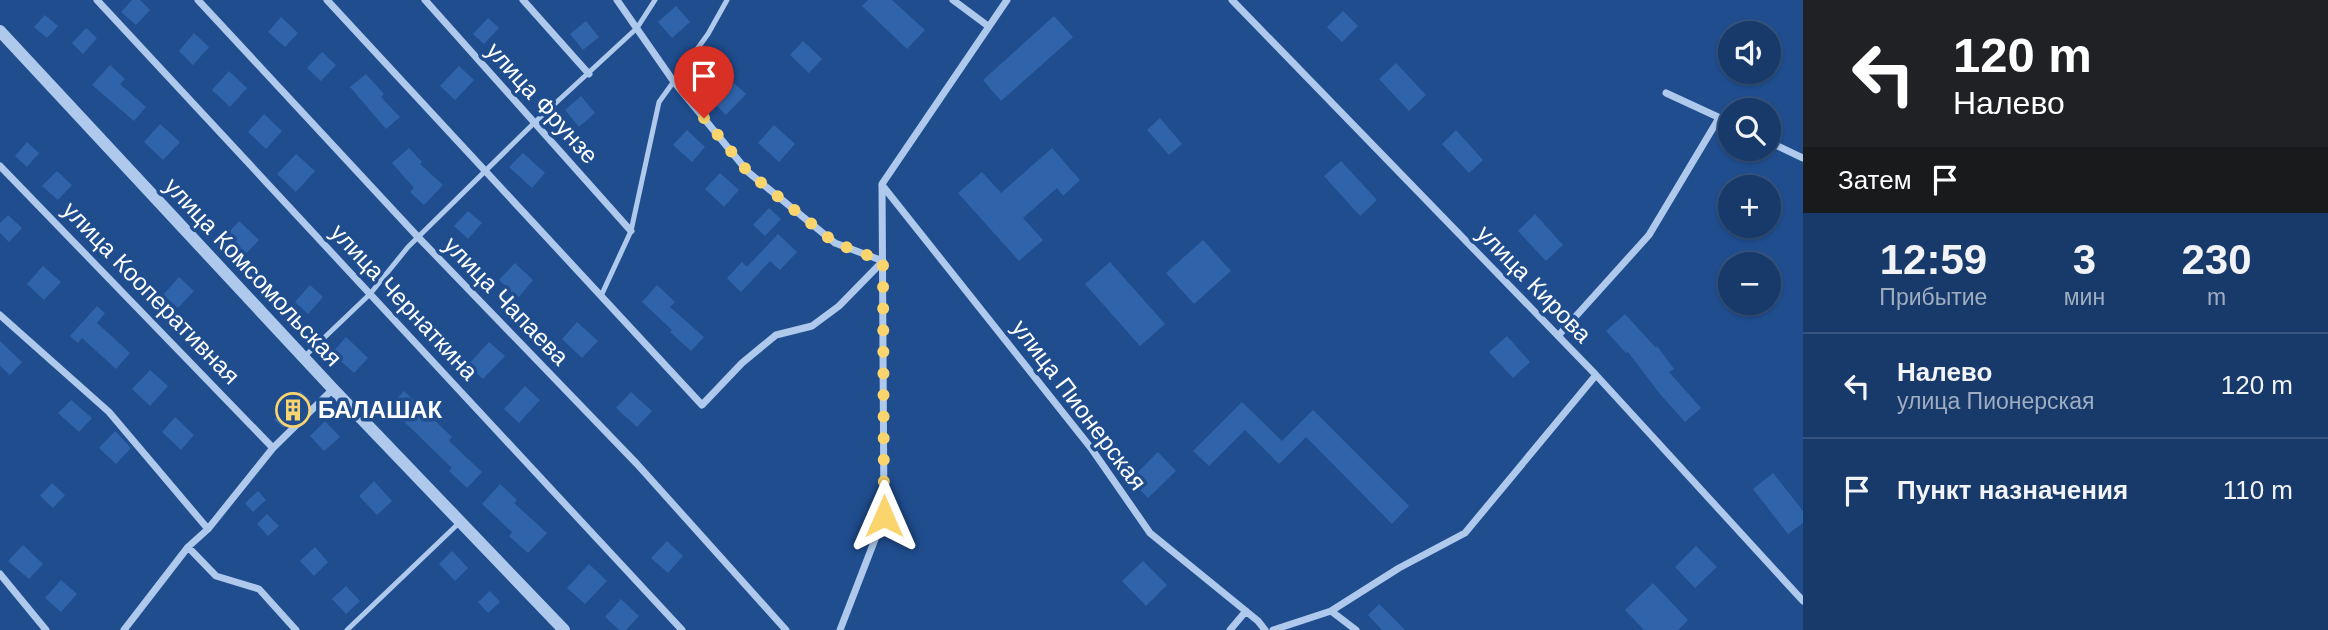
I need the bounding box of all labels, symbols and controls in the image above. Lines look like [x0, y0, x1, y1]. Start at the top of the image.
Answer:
map controls [1718, 21, 1781, 315]
button: sound [1718, 21, 1781, 84]
icon: left [1838, 28, 1929, 119]
text: 120 m [1953, 28, 2092, 82]
street label: улица Фрунзе [481, 37, 604, 169]
pin [674, 46, 734, 118]
icon: arrive [685, 57, 723, 95]
text: Налево [1953, 85, 2065, 121]
button: search [1718, 98, 1781, 161]
icon: arrive [1926, 161, 1964, 199]
text: Затем [1838, 165, 1912, 195]
street label: улица Комсомольская [159, 172, 348, 371]
button: + [1718, 175, 1781, 238]
street label: улица Кооперативная [57, 196, 245, 389]
street label: улица Чернаткина [325, 218, 484, 386]
street label: улица Кирова [1472, 219, 1598, 348]
street label: улица Чапаева [438, 231, 575, 371]
text: 12:59 [1880, 236, 1987, 283]
text: 3 [2073, 236, 2096, 283]
text: 230 [2182, 236, 2252, 283]
button: − [1718, 252, 1781, 315]
text: Прибытие [1879, 284, 1987, 310]
text: мин [2064, 284, 2105, 310]
text: m [2207, 284, 2226, 310]
street label: улица Пионерская [1007, 314, 1152, 495]
text: Налево [1897, 357, 1992, 387]
icon: left [1838, 367, 1876, 405]
text: 120 m [2221, 370, 2293, 400]
text: улица Пионерская [1897, 388, 2094, 414]
building icon: БАЛАШАК [274, 391, 312, 429]
place label: БАЛАШАК [318, 396, 443, 423]
icon: arrive [1838, 472, 1876, 510]
text: Пункт назначения [1897, 475, 2128, 505]
text: 110 m [2223, 475, 2293, 505]
position arrow [847, 479, 921, 553]

